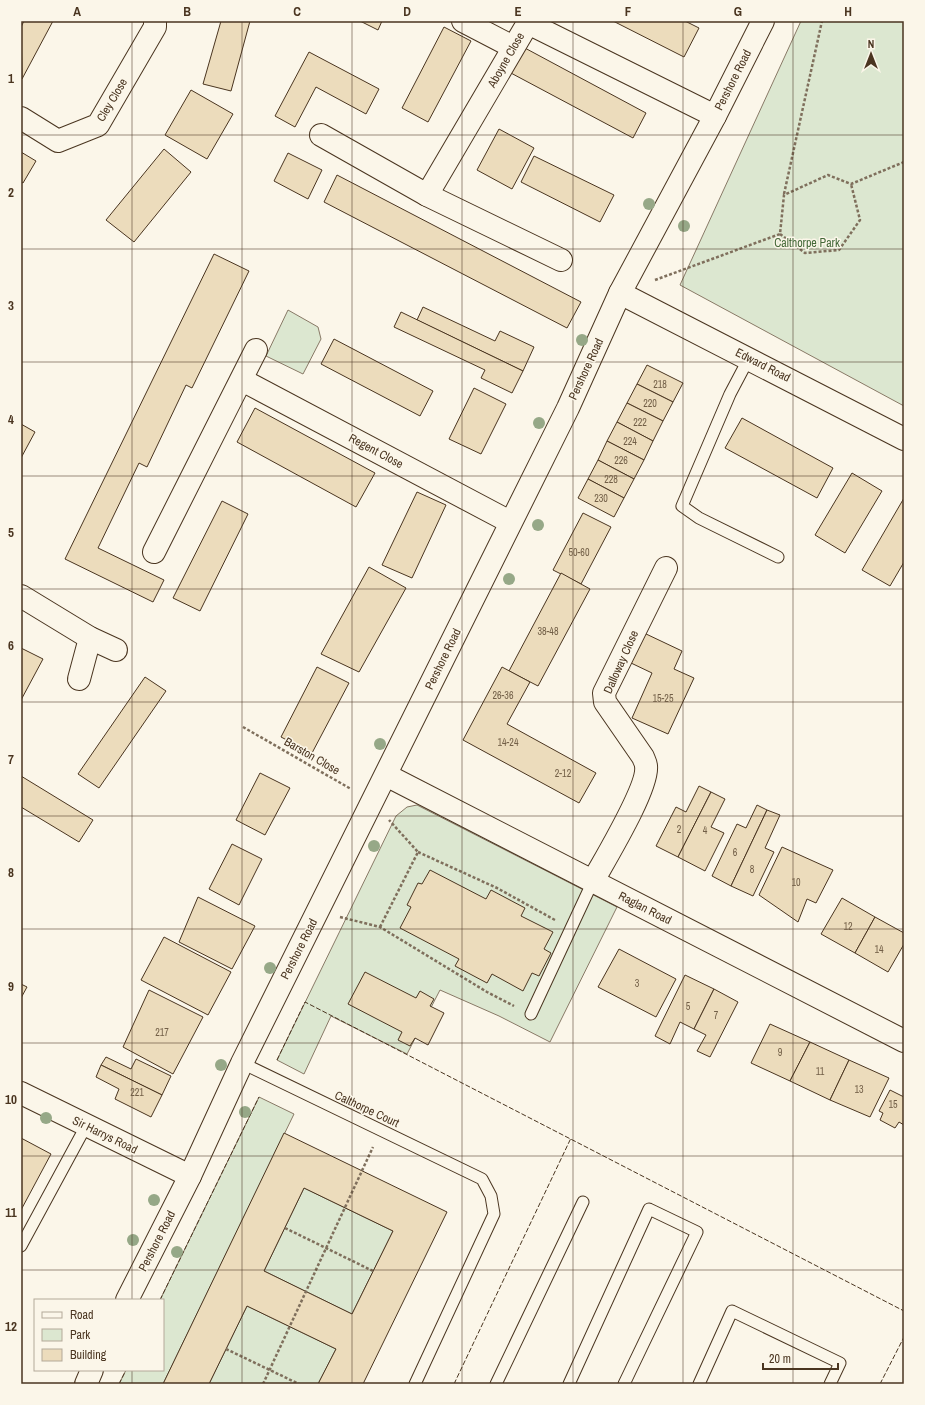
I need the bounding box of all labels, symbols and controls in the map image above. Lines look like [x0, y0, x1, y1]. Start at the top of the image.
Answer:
text: A [73, 3, 81, 20]
text: B [183, 3, 191, 20]
text: C [293, 3, 301, 20]
text: D [403, 3, 411, 20]
text: E [514, 3, 522, 20]
text: F [625, 3, 632, 20]
text: G [734, 3, 742, 20]
text: H [844, 3, 852, 20]
street label: Aboyne Close [483, 29, 528, 91]
north arrow [851, 34, 891, 74]
text: N [868, 37, 874, 51]
street label: Pershore Road [711, 47, 755, 113]
text: 1 [8, 70, 14, 87]
street label: Cley Close [93, 75, 131, 125]
text: 2 [8, 184, 14, 201]
park label: Calthorpe Park [774, 235, 840, 251]
text: 3 [8, 297, 14, 314]
street label: Pershore Road [565, 336, 607, 402]
street label: Edward Road [733, 344, 793, 386]
house number: 218 [653, 378, 667, 391]
house number: 220 [643, 397, 657, 410]
text: 4 [8, 411, 14, 428]
house number: 222 [633, 416, 647, 429]
street label: Regent Close [346, 430, 406, 472]
house number: 224 [623, 435, 637, 448]
house number: 226 [614, 454, 628, 467]
house number: 228 [604, 473, 618, 486]
house number: 230 [594, 492, 608, 505]
text: 5 [8, 524, 14, 541]
house number: 50-60 [569, 546, 590, 559]
house number: 38-48 [538, 625, 559, 638]
street label: Pershore Road [421, 626, 465, 692]
street label: Dalloway Close [600, 628, 642, 696]
text: 6 [8, 637, 14, 654]
house number: 26-36 [493, 689, 514, 702]
house number: 15-25 [653, 692, 674, 705]
street label: Barston Close [281, 734, 343, 778]
house number: 14-24 [498, 736, 519, 749]
text: 7 [8, 751, 14, 768]
house number: 2-12 [555, 767, 572, 780]
house number: 2 [677, 823, 682, 836]
house number: 4 [703, 824, 708, 837]
house number: 6 [733, 846, 738, 859]
house number: 8 [750, 863, 755, 876]
text: 8 [8, 864, 14, 881]
house number: 10 [791, 876, 801, 889]
street label: Raglan Road [616, 888, 674, 928]
street label: Pershore Road [277, 916, 321, 982]
house number: 12 [843, 920, 853, 933]
house number: 14 [874, 943, 884, 956]
house number: 3 [635, 977, 640, 990]
text: 9 [8, 978, 14, 995]
house number: 5 [686, 1000, 691, 1013]
house number: 7 [714, 1009, 719, 1022]
house number: 217 [155, 1026, 169, 1039]
house number: 9 [778, 1046, 783, 1059]
house number: 11 [816, 1065, 825, 1078]
house number: 13 [854, 1083, 864, 1096]
house number: 221 [130, 1086, 144, 1099]
street label: Calthorpe Court [332, 1087, 402, 1131]
text: 10 [5, 1091, 17, 1108]
house number: 15 [888, 1098, 898, 1111]
street label: Sir Harrys Road [70, 1112, 140, 1158]
text: 11 [5, 1204, 17, 1221]
street label: Pershore Road [135, 1208, 179, 1274]
legend [34, 1299, 164, 1371]
text: Road [70, 1307, 94, 1323]
text: 12 [5, 1318, 17, 1335]
text: Park [70, 1327, 90, 1343]
scale bar [763, 1345, 838, 1371]
text: Building [70, 1347, 107, 1363]
text: 20 m [769, 1351, 791, 1367]

